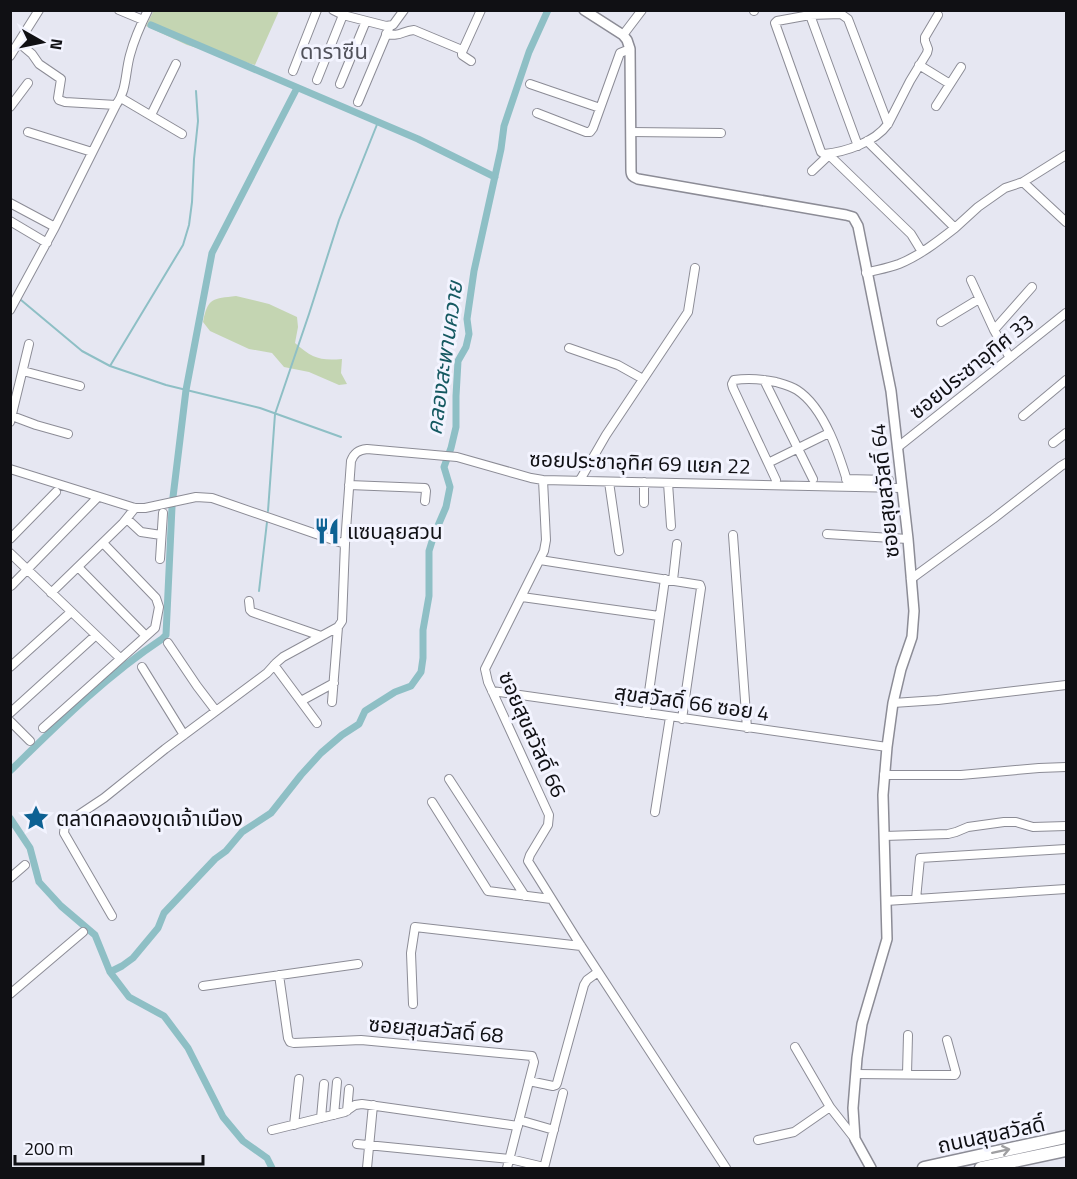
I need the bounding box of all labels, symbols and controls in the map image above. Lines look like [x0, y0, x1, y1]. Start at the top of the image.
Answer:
north arrow [12, 12, 72, 72]
district label: ดาราซีน [300, 34, 368, 68]
text: N [44, 37, 70, 52]
water label: คลองสะพานควาย [416, 277, 472, 437]
street label: ซอยประชาอุทิศ 33 [902, 306, 1040, 426]
street label: ซอยสุขสวัสดิ์ 64 [861, 422, 907, 560]
street label: ซอยประชาอุทิศ 69 แยก 22 [529, 442, 751, 482]
place label: แซบลุยสวน [347, 515, 443, 547]
restaurant icon: แซบลุยสวน [312, 516, 342, 546]
street label: ซอยสุขสวัสดิ์ 66 [491, 666, 575, 802]
street label: สุขสวัสดิ์ 66 ซอย 4 [612, 675, 772, 729]
place label: ตลาดคลองขุดเจ้าเมือง [56, 802, 243, 834]
place icon: ตลาดคลองขุดเจ้าเมือง [21, 803, 51, 833]
street label: ซอยสุขสวัสดิ์ 68 [367, 1007, 505, 1051]
street label: ถนนสุขสวัสดิ์ [934, 1107, 1048, 1161]
scale bar [15, 1128, 202, 1166]
text: 200 m [24, 1135, 73, 1162]
one-way arrow [991, 1145, 1010, 1157]

